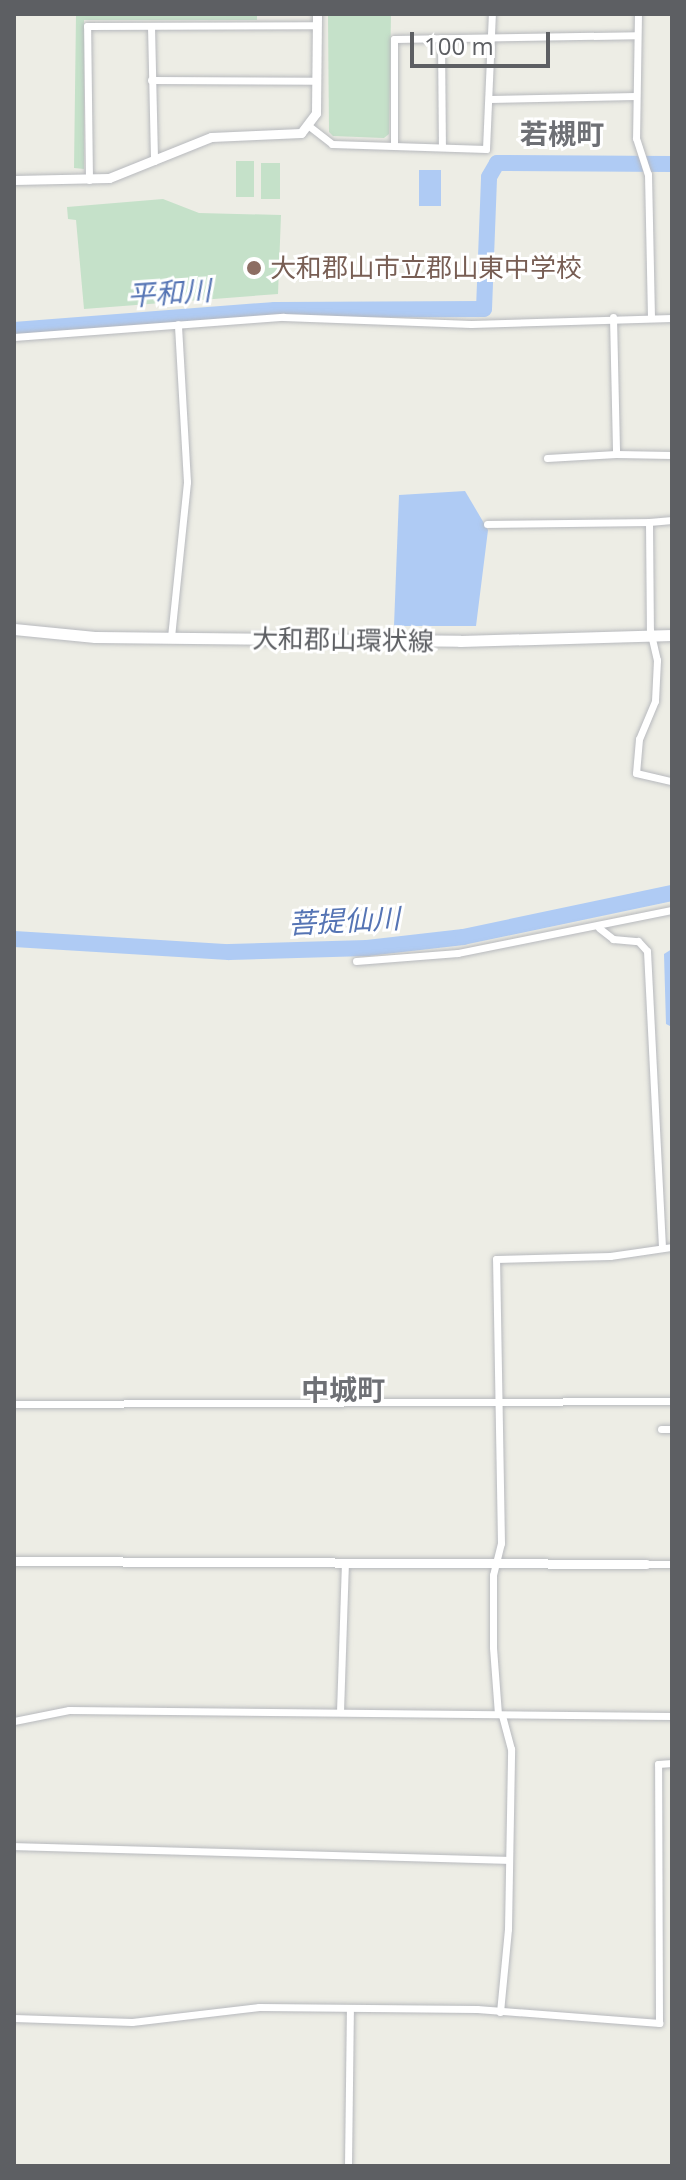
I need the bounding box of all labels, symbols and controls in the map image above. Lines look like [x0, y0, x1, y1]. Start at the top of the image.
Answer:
scale bar [414, 16, 554, 66]
text: 100 m [424, 29, 494, 62]
district label: 若槻町 [520, 116, 604, 150]
place label: 大和郡山市立郡山東中学校 [270, 252, 582, 284]
marker: 大和郡山市立郡山東中学校 [245, 259, 263, 277]
water label: 平和川 [126, 272, 212, 312]
street label: 大和郡山環状線 [252, 623, 434, 657]
water label: 菩提仙川 [287, 900, 401, 940]
district label: 中城町 [301, 1372, 385, 1406]

